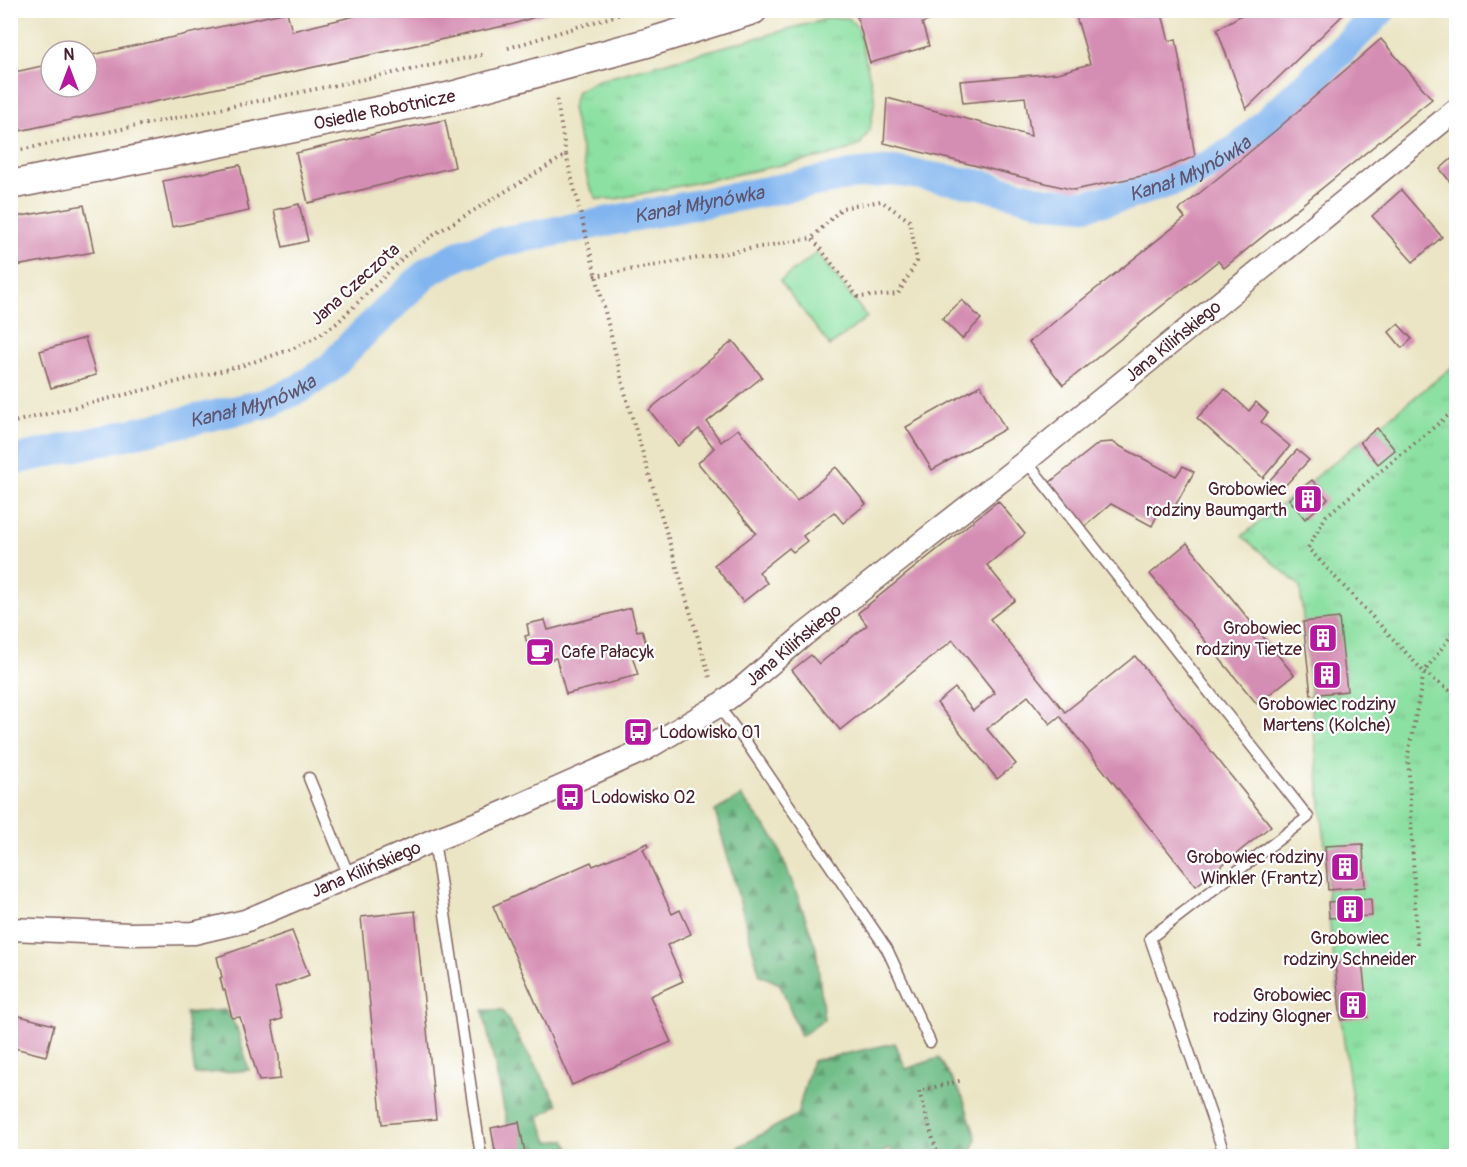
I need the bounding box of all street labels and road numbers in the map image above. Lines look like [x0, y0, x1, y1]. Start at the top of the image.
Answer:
street label: Osiedle Robotnicze [312, 84, 458, 136]
street label: Jana Czeczota [306, 238, 405, 330]
street label: Jana Kilińskiego [1121, 295, 1226, 387]
street label: Jana Kilińskiego [741, 599, 847, 691]
street label: Jana Kilińskiego [308, 836, 425, 903]

